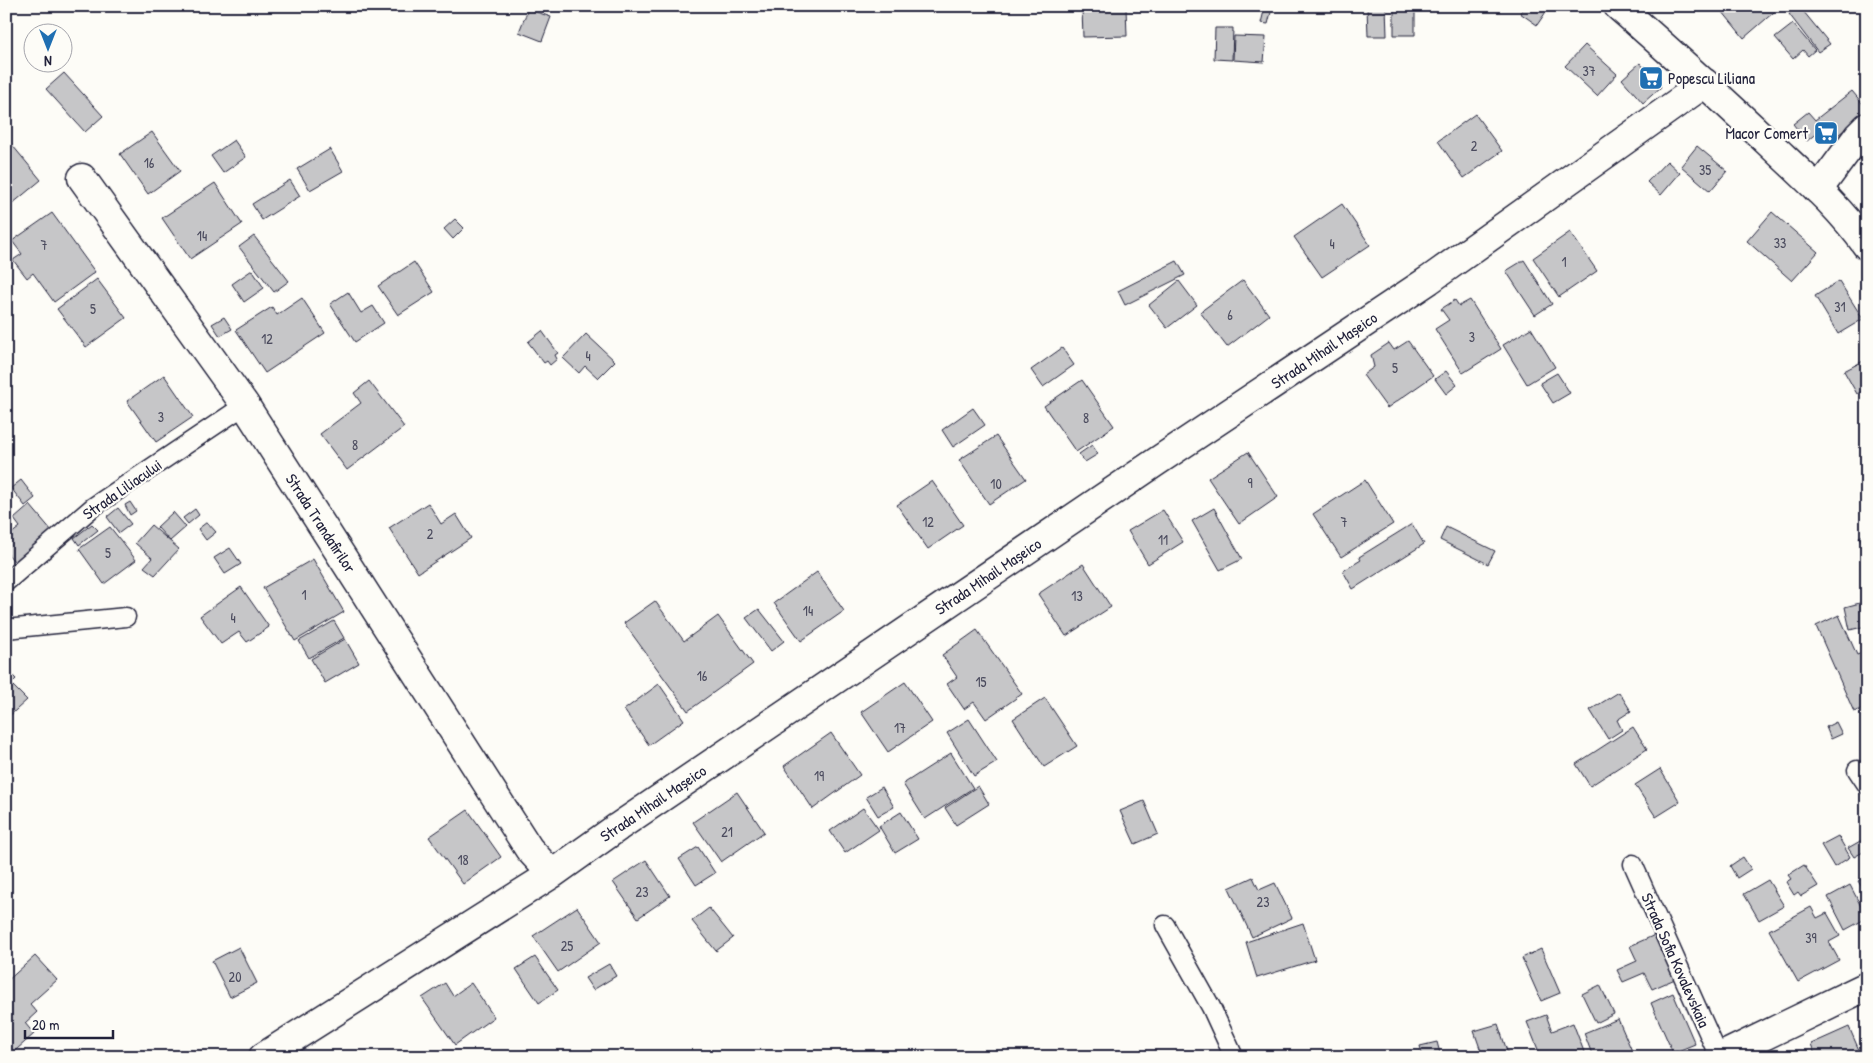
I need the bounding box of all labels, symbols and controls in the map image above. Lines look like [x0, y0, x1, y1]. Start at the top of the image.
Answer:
north arrow [22, 22, 72, 72]
text: N [44, 52, 52, 71]
house number: 37 [1582, 61, 1596, 80]
supermarket icon: Popescu Liliana [1638, 65, 1664, 91]
place label: Popescu Liliana [1668, 67, 1755, 89]
supermarket icon: Macor Comert [1813, 120, 1839, 146]
place label: Macor Comert [1726, 122, 1808, 144]
house number: 2 [1471, 136, 1478, 155]
house number: 16 [144, 153, 155, 172]
house number: 35 [1699, 160, 1711, 179]
house number: 14 [197, 226, 207, 245]
house number: 33 [1774, 233, 1786, 252]
house number: 4 [1329, 234, 1335, 253]
house number: 7 [41, 235, 48, 254]
house number: 1 [1561, 252, 1567, 271]
house number: 31 [1834, 297, 1846, 316]
house number: 5 [90, 299, 96, 318]
house number: 6 [1227, 305, 1233, 324]
street label: Strada Mihail Mașeico [1267, 306, 1382, 394]
house number: 3 [1469, 327, 1475, 346]
house number: 12 [261, 329, 273, 348]
house number: 4 [585, 346, 591, 365]
house number: 5 [1392, 358, 1398, 377]
house number: 3 [158, 407, 164, 426]
house number: 8 [1083, 408, 1089, 427]
house number: 8 [352, 435, 358, 454]
street label: Strada Liliacului [78, 454, 166, 524]
street label: Strada Trandafirilor [281, 469, 361, 577]
house number: 9 [1247, 473, 1253, 492]
house number: 10 [990, 474, 1002, 493]
house number: 12 [922, 512, 934, 531]
house number: 7 [1341, 512, 1348, 531]
house number: 2 [427, 524, 434, 543]
house number: 11 [1158, 530, 1168, 549]
street label: Strada Mihail Mașeico [931, 532, 1046, 620]
house number: 5 [105, 543, 111, 562]
house number: 1 [301, 585, 307, 604]
house number: 13 [1071, 586, 1083, 605]
house number: 14 [803, 601, 813, 620]
house number: 4 [230, 608, 236, 627]
house number: 16 [697, 666, 708, 685]
house number: 15 [975, 672, 987, 691]
house number: 17 [894, 718, 906, 737]
street label: Strada Mihail Mașeico [596, 759, 711, 847]
house number: 19 [814, 766, 824, 785]
house number: 21 [721, 822, 733, 841]
house number: 18 [457, 850, 469, 869]
house number: 23 [636, 882, 648, 901]
street label: Strada Sofia Kovalevskaia [1636, 889, 1716, 1031]
house number: 23 [1257, 892, 1269, 911]
house number: 39 [1805, 928, 1817, 947]
house number: 25 [561, 936, 573, 955]
house number: 20 [229, 967, 241, 986]
scale bar [25, 1008, 112, 1040]
text: 20 m [32, 1014, 59, 1035]

